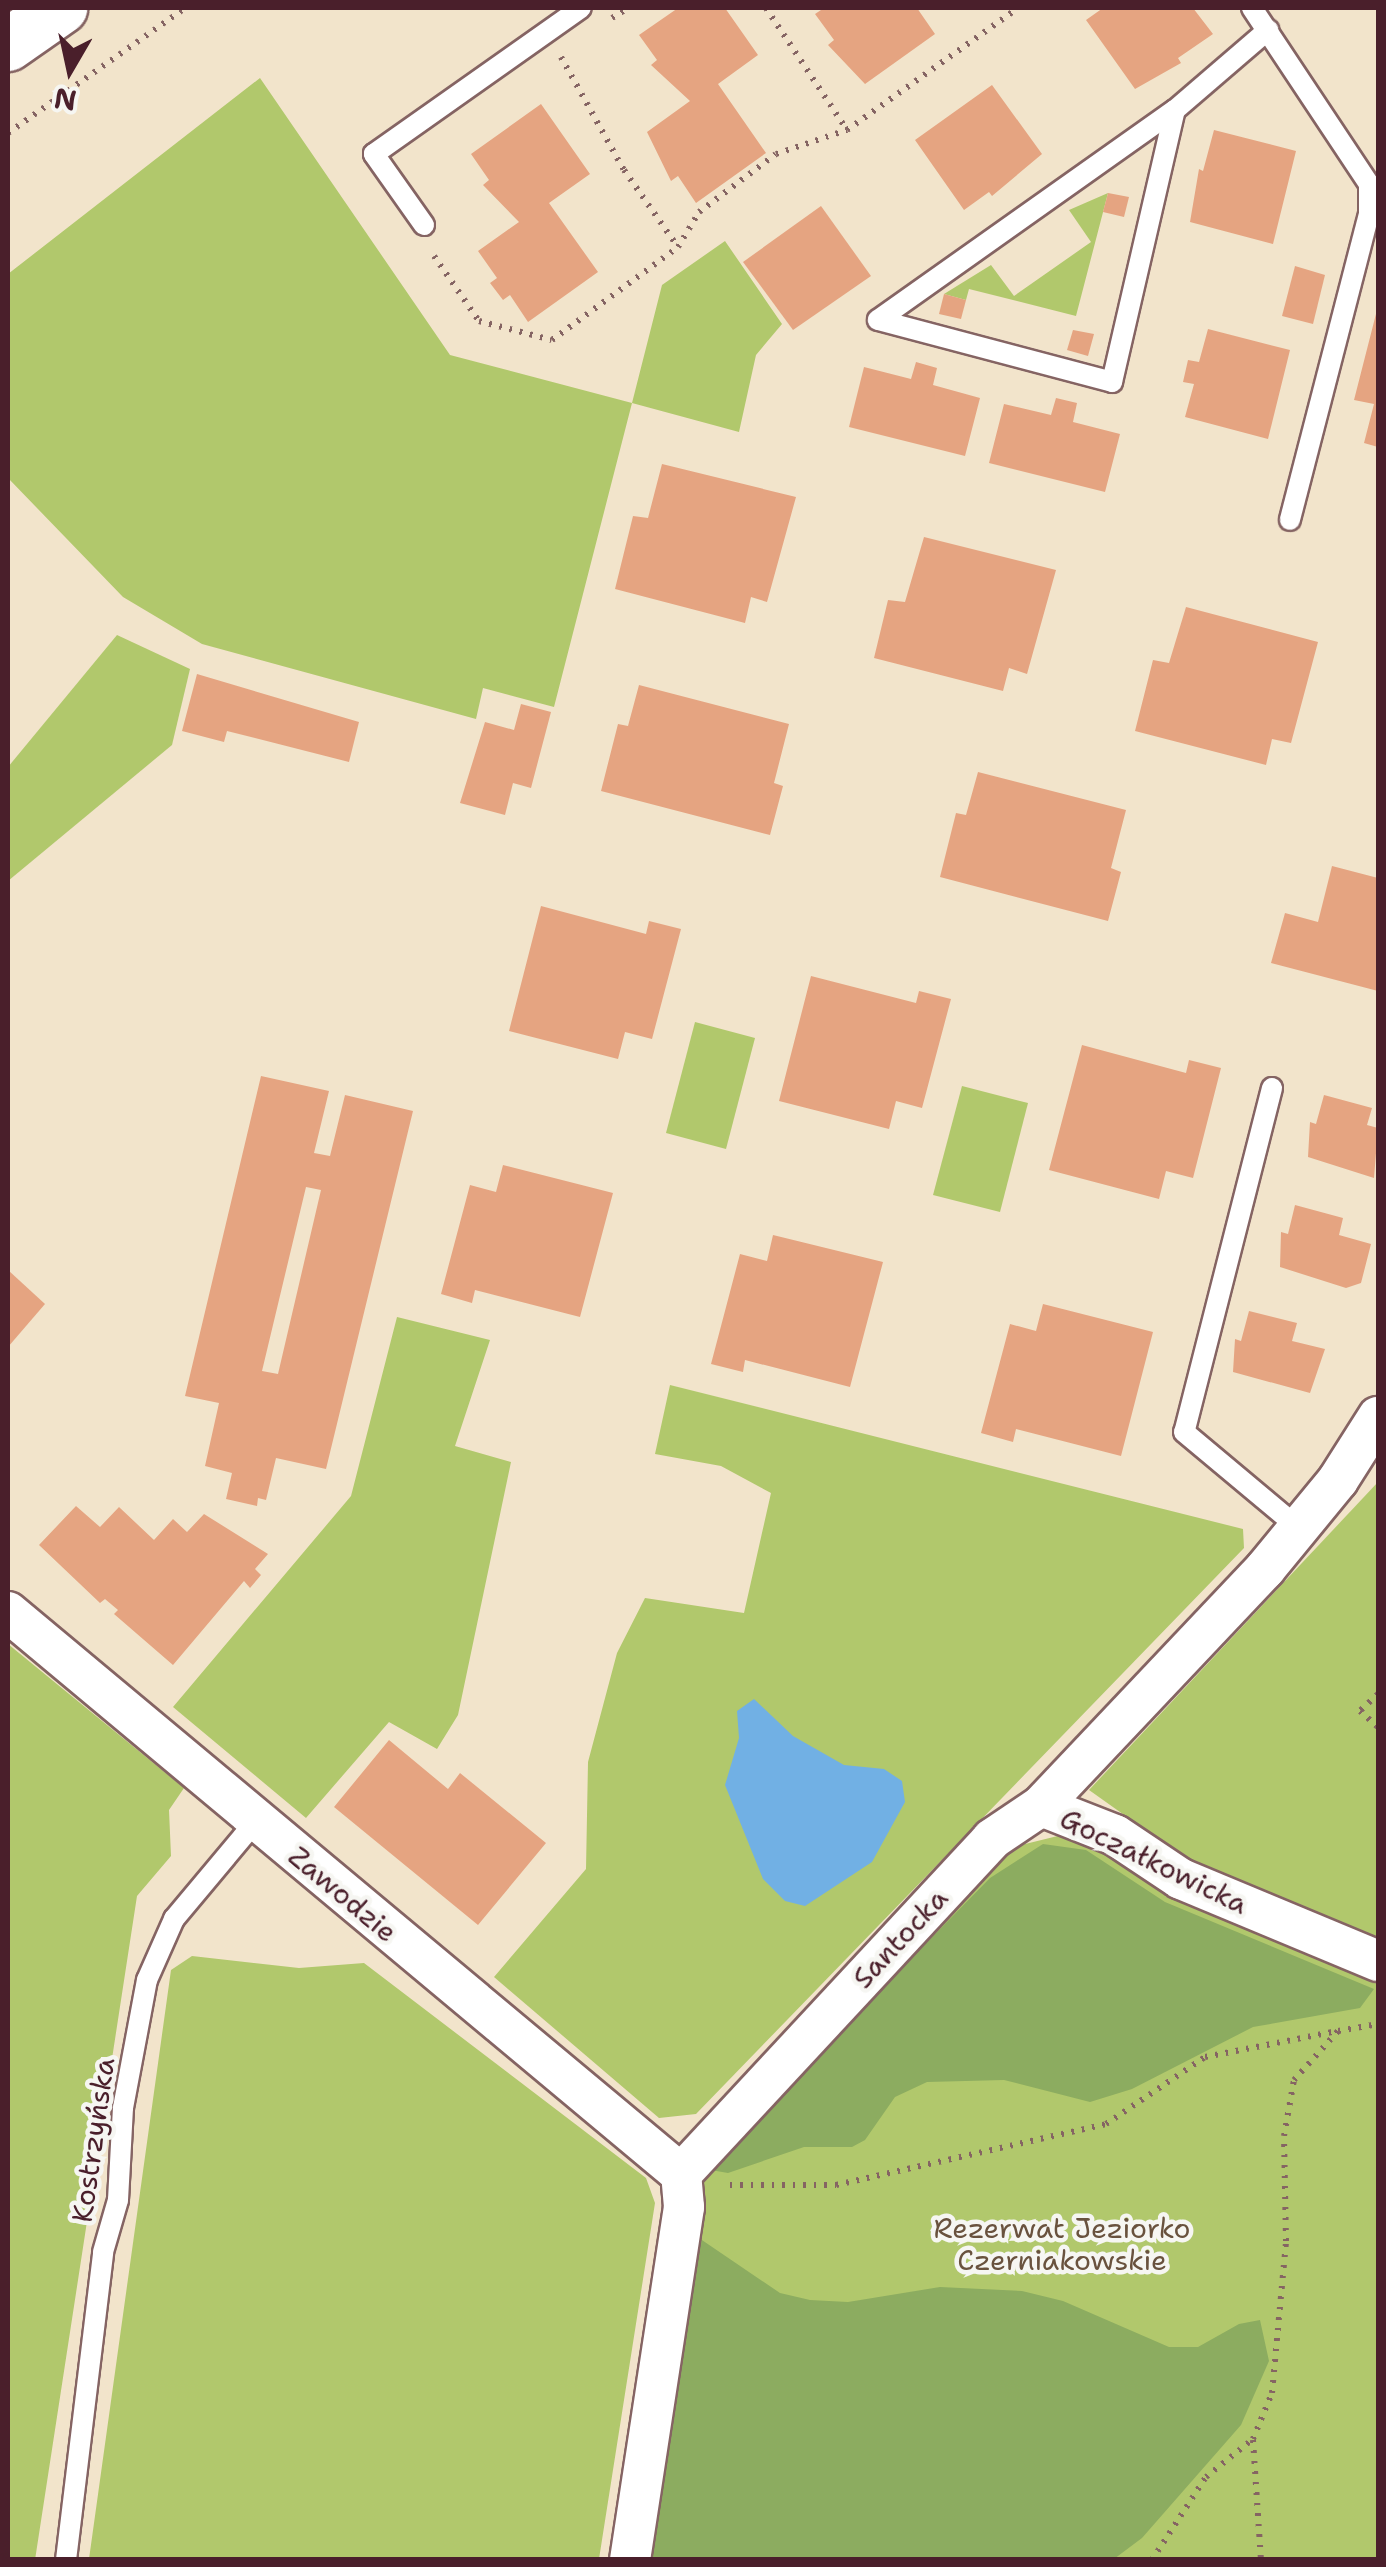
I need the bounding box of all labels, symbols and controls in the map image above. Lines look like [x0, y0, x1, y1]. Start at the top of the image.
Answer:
north arrow [20, 20, 120, 120]
text: N [51, 79, 79, 120]
street label: Goczałkowicka [1055, 1801, 1253, 1921]
street label: Zawodzie [282, 1839, 404, 1949]
street label: Santocka [845, 1881, 955, 1995]
street label: Kostrzyńska [65, 2055, 121, 2225]
park label: Rezerwat Jeziorko Czerniakowskie [934, 2211, 1190, 2277]

